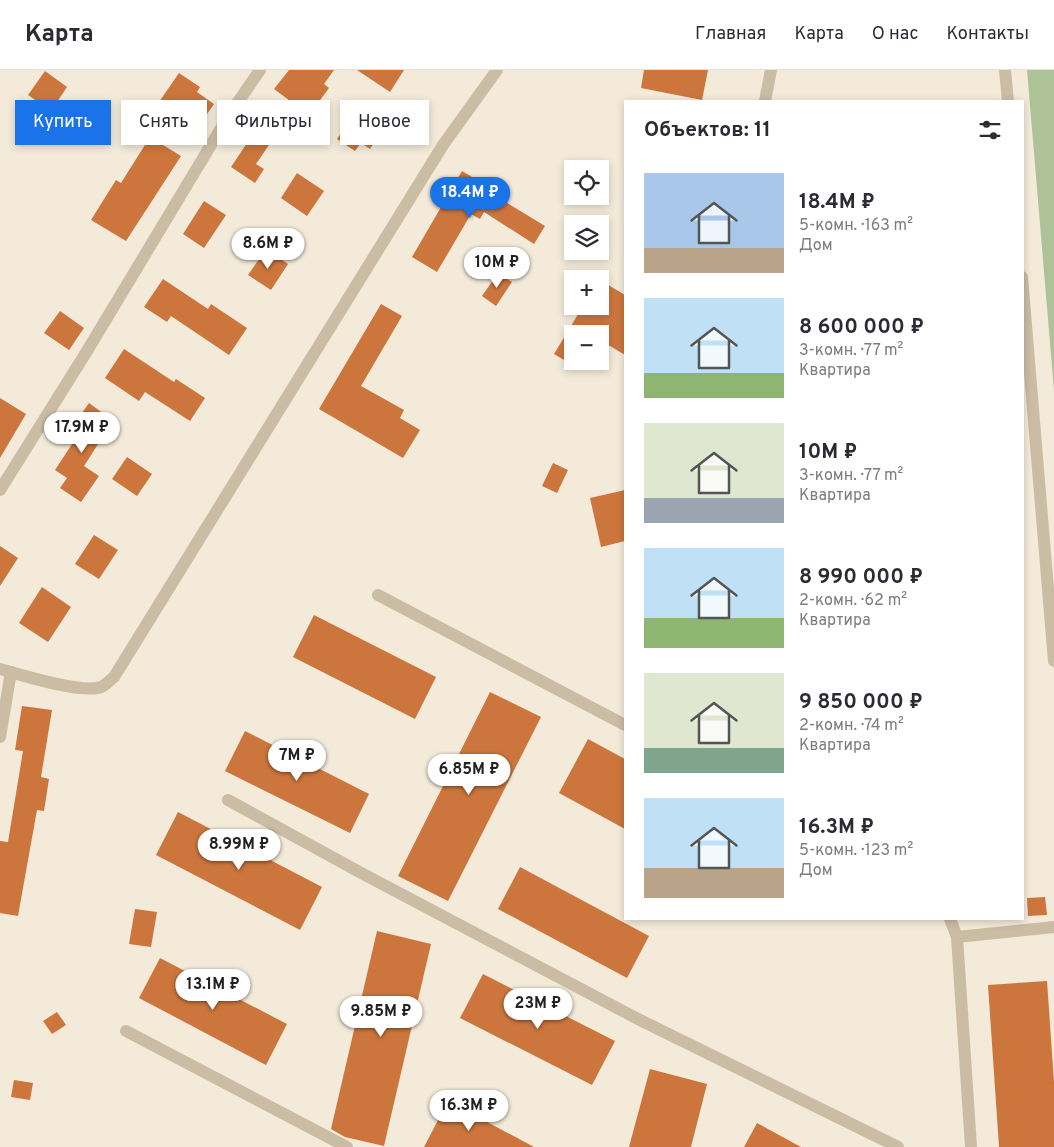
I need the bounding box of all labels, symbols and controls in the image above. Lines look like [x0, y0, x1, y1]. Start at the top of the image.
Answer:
text: Карта [25, 20, 94, 50]
text: Главная [695, 23, 766, 46]
text: Карта [794, 23, 844, 46]
text: О нас [872, 23, 918, 46]
text: Контакты [946, 23, 1029, 46]
chip: Купить [15, 100, 111, 145]
chip: Снять [121, 100, 207, 145]
chip: Фильтры [217, 100, 330, 145]
chip: Новое [340, 100, 429, 145]
icon: filters [976, 116, 1004, 144]
text: Объектов: 11 [644, 117, 771, 144]
map controls [564, 160, 609, 370]
button: locate [564, 160, 609, 205]
pin: 18.4M ₽ [424, 176, 516, 219]
text: 18.4M ₽ [441, 183, 499, 203]
text: 18.4M ₽ [799, 189, 875, 216]
icon: home [684, 193, 744, 253]
button: layers [564, 215, 609, 260]
text: 5-комн. · 163 m² [799, 216, 913, 236]
pin: 8.6M ₽ [227, 228, 309, 270]
text: 8.6M ₽ [243, 234, 293, 254]
text: Дом [799, 236, 833, 256]
pin: 10M ₽ [462, 246, 532, 289]
text: 10M ₽ [475, 253, 519, 273]
button: + [564, 270, 609, 315]
text: 8 600 000 ₽ [799, 314, 924, 341]
icon: home [684, 318, 744, 378]
button: − [564, 325, 609, 370]
text: 3-комн. · 77 m² [799, 341, 903, 361]
text: Квартира [799, 361, 871, 381]
pin: 17.9M ₽ [36, 412, 128, 454]
text: 17.9M ₽ [55, 418, 109, 438]
text: 10M ₽ [799, 439, 857, 466]
icon: home [684, 443, 744, 503]
text: 3-комн. · 77 m² [799, 466, 903, 486]
text: Квартира [799, 486, 871, 506]
text: 8 990 000 ₽ [799, 564, 923, 591]
icon: home [684, 568, 744, 628]
text: 2-комн. · 62 m² [799, 591, 907, 611]
text: Квартира [799, 611, 871, 631]
text: 9 850 000 ₽ [799, 689, 923, 716]
icon: home [684, 693, 744, 753]
text: 2-комн. · 74 m² [799, 716, 904, 736]
text: Квартира [799, 736, 871, 756]
pin: 7M ₽ [267, 740, 327, 782]
text: 7M ₽ [279, 746, 315, 766]
pin: 6.85M ₽ [423, 754, 515, 796]
text: 6.85M ₽ [438, 760, 500, 780]
text: 16.3M ₽ [799, 814, 874, 841]
icon: home [684, 818, 744, 878]
pin: 8.99M ₽ [193, 828, 285, 871]
text: 8.99M ₽ [209, 835, 269, 855]
text: 5-комн. · 123 m² [799, 841, 913, 861]
text: Дом [799, 861, 833, 881]
pin: 13.1M ₽ [167, 968, 259, 1011]
text: 13.1M ₽ [186, 975, 240, 995]
pin: 23M ₽ [503, 988, 573, 1030]
text: 23M ₽ [515, 994, 561, 1014]
pin: 9.85M ₽ [335, 996, 427, 1038]
text: 9.85M ₽ [350, 1002, 412, 1022]
pin: 16.3M ₽ [423, 1090, 515, 1132]
text: 16.3M ₽ [440, 1096, 498, 1116]

